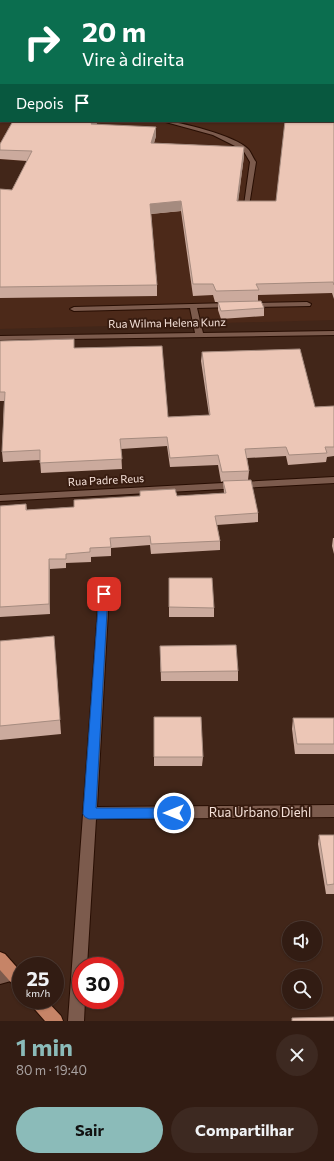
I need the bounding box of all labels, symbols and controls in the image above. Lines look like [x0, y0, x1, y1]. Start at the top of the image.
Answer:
text: 20 m [82, 14, 146, 48]
icon: right [16, 16, 68, 68]
text: Vire à direita [82, 48, 184, 70]
icon: arrive [71, 92, 93, 114]
text: Depois [16, 94, 63, 112]
street label: Rua Wilma Helena Kunz [108, 315, 226, 330]
street label: Rua Padre Reus [67, 471, 144, 488]
pin [87, 577, 121, 611]
icon: arrive [93, 583, 115, 605]
position arrow [153, 792, 195, 834]
street label: Rua Urbano Diehl [209, 804, 311, 820]
map controls [282, 921, 322, 1009]
button: sound [282, 921, 322, 961]
speed limit sign: 30 [72, 957, 124, 1009]
text: 25 [26, 966, 50, 990]
button: search [282, 969, 322, 1009]
text: km/h [26, 987, 50, 999]
text: 1 min [16, 1032, 73, 1061]
button: close [276, 1034, 318, 1076]
text: 80 m · 19:40 [16, 1062, 87, 1078]
button: Sair [16, 1107, 163, 1153]
button: Compartilhar [171, 1107, 318, 1153]

